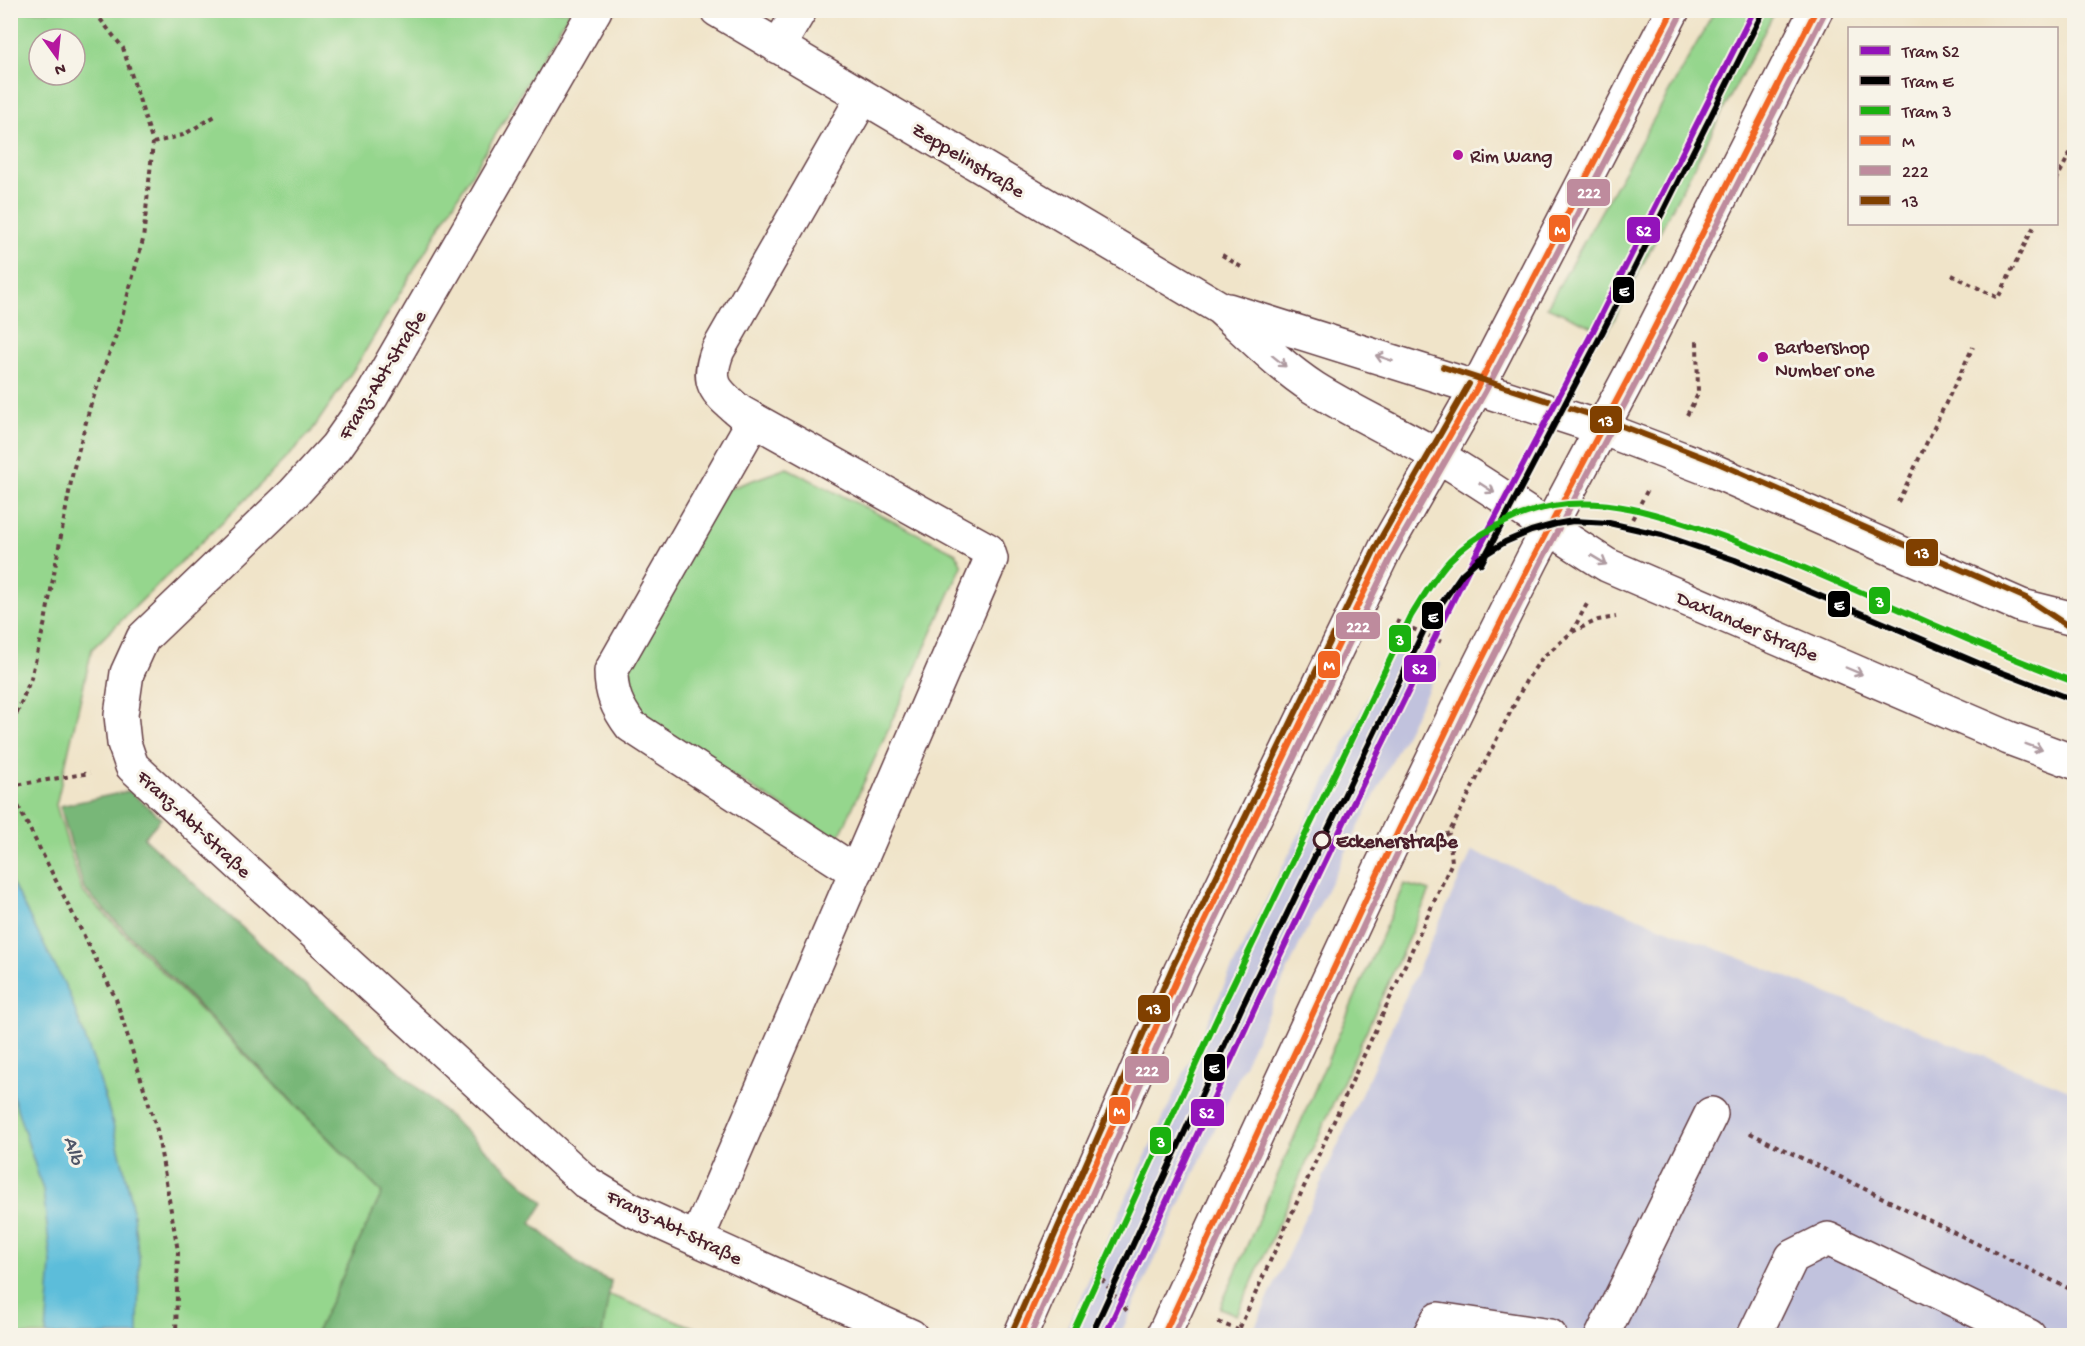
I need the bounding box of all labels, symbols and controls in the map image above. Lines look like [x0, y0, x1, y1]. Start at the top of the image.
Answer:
north arrow [27, 27, 87, 87]
legend [1848, 27, 2058, 225]
text: Tram S2 [1901, 43, 1960, 64]
text: N [52, 58, 67, 79]
text: Tram E [1901, 73, 1954, 94]
text: Tram 3 [1901, 103, 1952, 124]
street label: Zeppelinstraße [907, 119, 1028, 205]
text: M [1902, 133, 1915, 154]
place label: Rim Wang [1470, 147, 1553, 170]
marker: Rim Wang [1451, 148, 1465, 162]
text: 222 [1902, 163, 1929, 184]
line badge: 222 [1566, 178, 1611, 207]
text: 222 [1577, 186, 1601, 205]
text: 13 [1901, 193, 1919, 214]
line badge: M [1548, 214, 1571, 243]
line badge: S2 [1626, 216, 1661, 244]
text: M [1554, 223, 1566, 242]
text: S2 [1636, 224, 1652, 243]
line badge: E [1612, 276, 1635, 304]
text: E [1619, 284, 1630, 303]
street label: Franz-Abt-Straße [334, 306, 433, 446]
place label: Barbershop Number one [1774, 338, 1875, 384]
marker: Barbershop Number one [1756, 350, 1770, 364]
one-way arrow [1375, 352, 1394, 363]
one-way arrow [1271, 354, 1286, 368]
line badge: 13 [1589, 405, 1623, 434]
text: 13 [1598, 414, 1613, 433]
one-way arrow [1478, 482, 1494, 494]
line badge: 13 [1905, 538, 1939, 567]
text: 13 [1914, 546, 1929, 565]
one-way arrow [1590, 554, 1607, 566]
line badge: 3 [1868, 586, 1891, 615]
street label: Daxlander Straße [1671, 587, 1822, 669]
line badge: E [1827, 590, 1851, 618]
text: 3 [1875, 595, 1884, 614]
text: E [1834, 598, 1845, 617]
line badge: E [1421, 601, 1444, 630]
text: E [1428, 610, 1439, 629]
line badge: 222 [1335, 611, 1381, 640]
text: 222 [1346, 620, 1370, 639]
line badge: 3 [1388, 624, 1412, 653]
text: 3 [1395, 633, 1404, 652]
line badge: M [1317, 650, 1341, 679]
line badge: S2 [1403, 654, 1437, 683]
text: M [1323, 658, 1335, 677]
text: S2 [1412, 662, 1428, 681]
one-way arrow [1845, 666, 1863, 677]
one-way arrow [2024, 742, 2043, 753]
street label: Franz-Abt-Straße [130, 766, 255, 885]
marker: Eckenerstraße [1313, 831, 1331, 849]
place label: Eckenerstraße [1336, 832, 1458, 855]
line badge: 13 [1137, 994, 1171, 1023]
text: 13 [1146, 1002, 1161, 1021]
line badge: E [1203, 1053, 1226, 1082]
line badge: 222 [1124, 1055, 1170, 1084]
text: E [1209, 1061, 1220, 1080]
text: 222 [1135, 1064, 1159, 1083]
line badge: M [1108, 1096, 1131, 1125]
line badge: S2 [1190, 1098, 1225, 1127]
text: M [1113, 1104, 1125, 1123]
text: S2 [1199, 1106, 1215, 1125]
line badge: 3 [1149, 1126, 1172, 1155]
water label: Alb [56, 1134, 88, 1169]
text: 3 [1156, 1135, 1165, 1154]
street label: Franz-Abt-Straße [601, 1186, 746, 1272]

